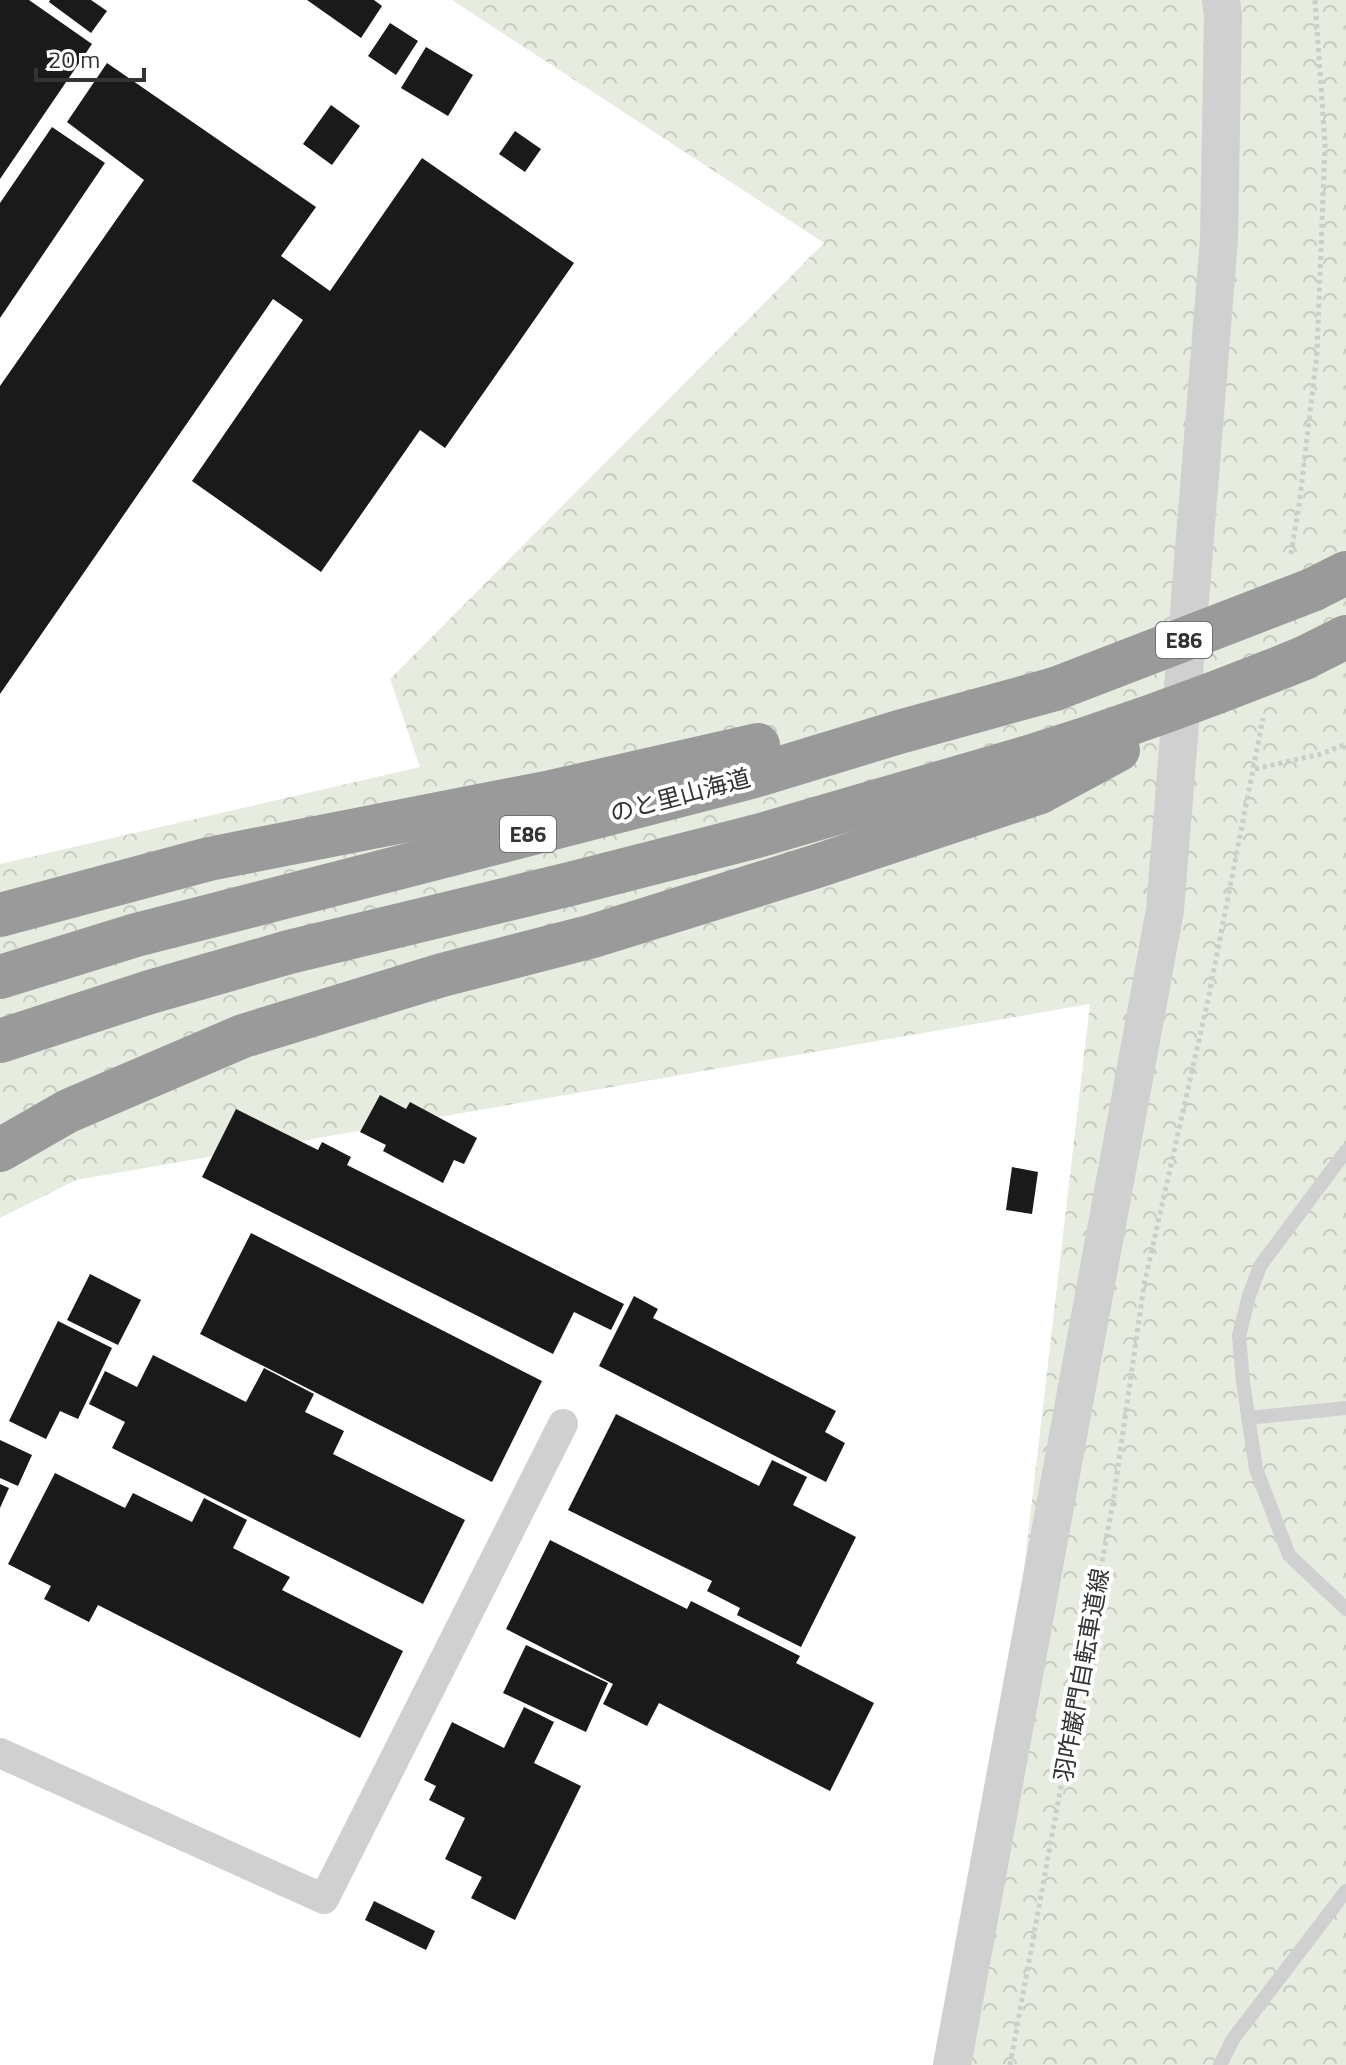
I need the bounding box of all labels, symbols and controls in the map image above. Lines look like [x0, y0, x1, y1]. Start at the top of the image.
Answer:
scale bar [36, 32, 144, 82]
text: 20 m [48, 41, 100, 77]
road number: E86 [1156, 622, 1212, 658]
street label: のと里山海道 [606, 759, 754, 831]
road number: E86 [500, 816, 556, 852]
street label: 羽咋巌門自転車道線 [1045, 1566, 1117, 1784]

